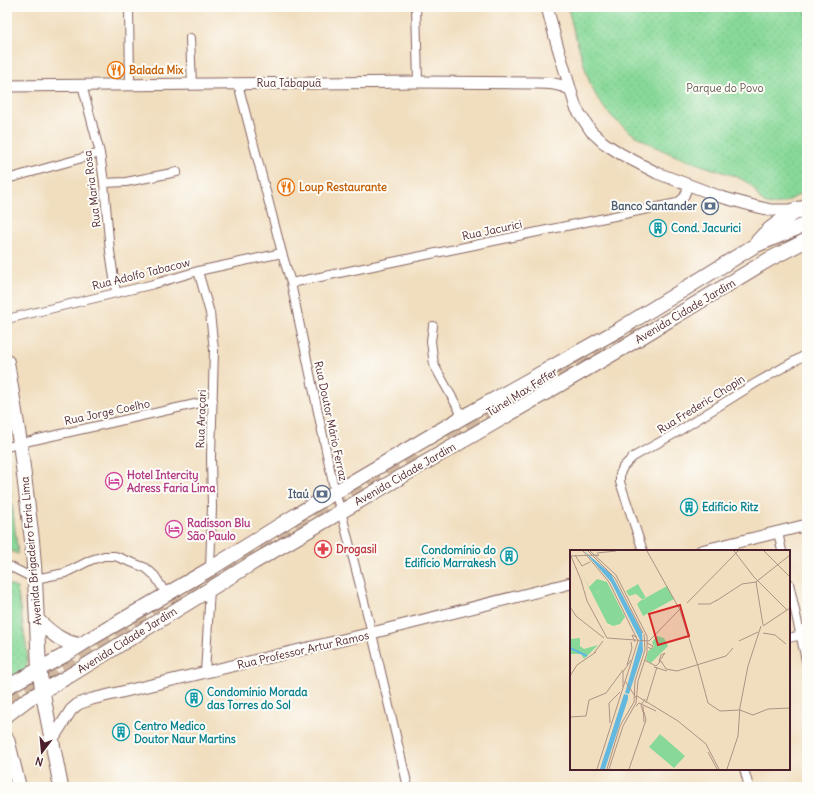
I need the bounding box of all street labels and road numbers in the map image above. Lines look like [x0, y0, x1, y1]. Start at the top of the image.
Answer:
street label: Rua Tabapuã [257, 76, 321, 90]
street label: Rua Maria Rosa [80, 150, 104, 228]
street label: Rua Jacurici [461, 217, 523, 243]
street label: Rua Adolfo Tabacow [90, 255, 192, 293]
street label: Avenida Cidade Jardim [632, 275, 738, 347]
street label: Rua Doutor Mário Ferraz [311, 360, 351, 482]
street label: Túnel Max Feffer [484, 364, 560, 419]
street label: Rua Frederic Chopin [655, 371, 747, 437]
street label: Rua Araçari [193, 389, 209, 449]
street label: Rua Jorge Coelho [63, 396, 151, 428]
street label: Avenida Cidade Jardim [352, 439, 458, 509]
street label: Avenida Brigadeiro Faria Lima [18, 476, 44, 626]
street label: Avenida Cidade Jardim [75, 604, 180, 676]
street label: Rua Professor Artur Ramos [236, 628, 370, 672]

